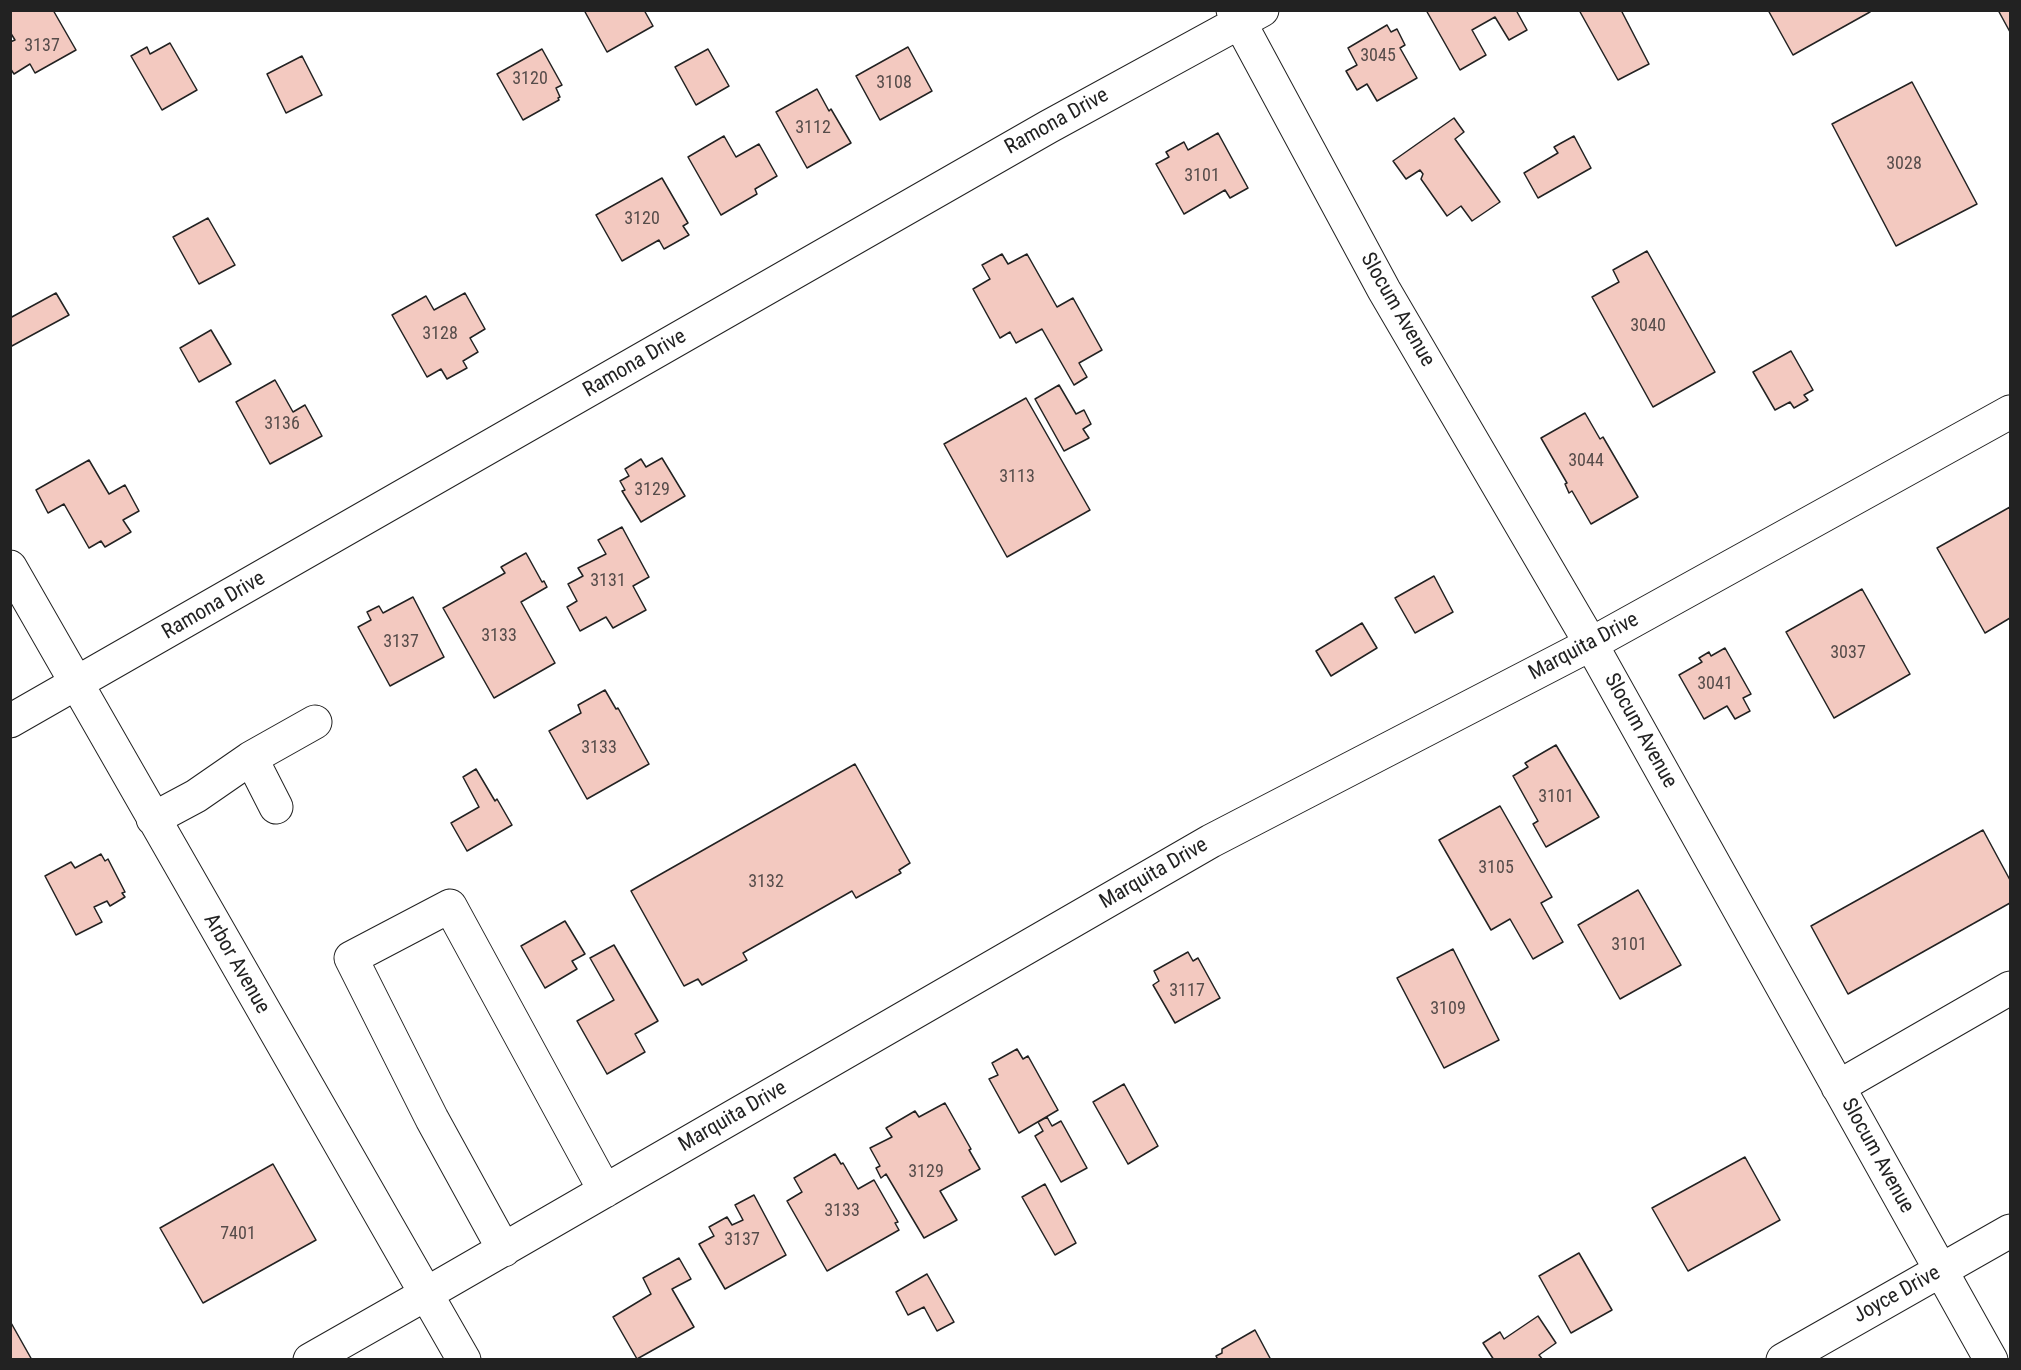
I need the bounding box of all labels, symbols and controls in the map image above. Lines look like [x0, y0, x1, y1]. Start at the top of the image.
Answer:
house number: 3137 [24, 35, 60, 57]
house number: 3045 [1360, 45, 1396, 67]
house number: 3120 [512, 68, 548, 90]
house number: 3108 [876, 72, 912, 94]
street label: Ramona Drive [1001, 83, 1113, 161]
house number: 3112 [795, 117, 831, 139]
house number: 3028 [1886, 153, 1922, 175]
house number: 3101 [1184, 165, 1220, 187]
house number: 3120 [624, 208, 660, 230]
street label: Slocum Avenue [1354, 249, 1440, 371]
house number: 3040 [1630, 315, 1666, 337]
house number: 3128 [422, 323, 458, 345]
street label: Ramona Drive [579, 324, 691, 404]
house number: 3136 [264, 413, 300, 435]
house number: 3044 [1568, 450, 1604, 472]
house number: 3113 [999, 466, 1035, 488]
house number: 3129 [634, 479, 670, 501]
street label: Ramona Drive [158, 566, 270, 646]
house number: 3131 [590, 570, 626, 592]
street label: Marquita Drive [1525, 608, 1643, 686]
house number: 3133 [481, 625, 517, 647]
house number: 3137 [383, 631, 419, 653]
house number: 3037 [1830, 642, 1866, 664]
street label: Slocum Avenue [1598, 669, 1682, 793]
house number: 3041 [1697, 673, 1733, 695]
house number: 3133 [581, 737, 617, 759]
house number: 3101 [1538, 786, 1574, 808]
street label: Marquita Drive [1095, 833, 1213, 915]
house number: 3105 [1478, 857, 1514, 879]
house number: 3132 [748, 871, 784, 893]
street label: Arbor Avenue [197, 910, 275, 1018]
house number: 3101 [1611, 934, 1647, 956]
house number: 3117 [1169, 980, 1205, 1002]
house number: 3109 [1430, 998, 1466, 1020]
street label: Marquita Drive [674, 1076, 792, 1158]
street label: Slocum Avenue [1835, 1094, 1919, 1218]
house number: 3129 [908, 1161, 944, 1183]
house number: 3133 [824, 1200, 860, 1222]
house number: 7401 [220, 1223, 256, 1245]
house number: 3137 [724, 1229, 760, 1251]
street label: Joyce Drive [1849, 1261, 1945, 1329]

